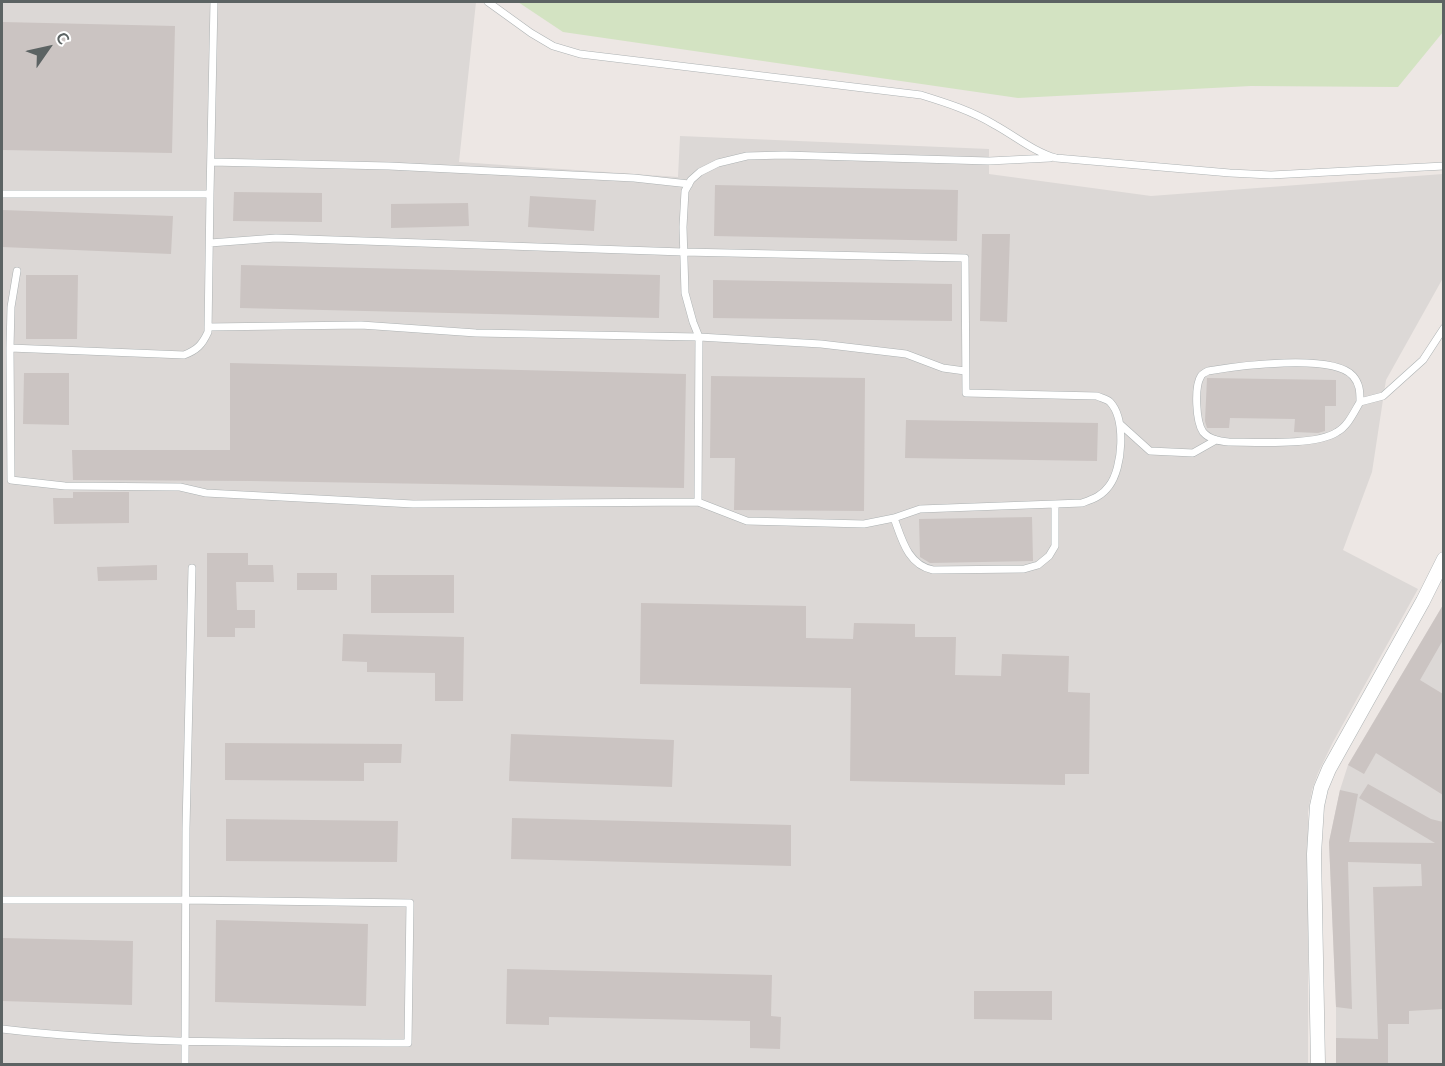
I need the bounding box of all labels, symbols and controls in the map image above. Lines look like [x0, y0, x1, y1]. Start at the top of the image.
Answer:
north arrow [18, 18, 78, 78]
text: С [52, 28, 74, 48]

